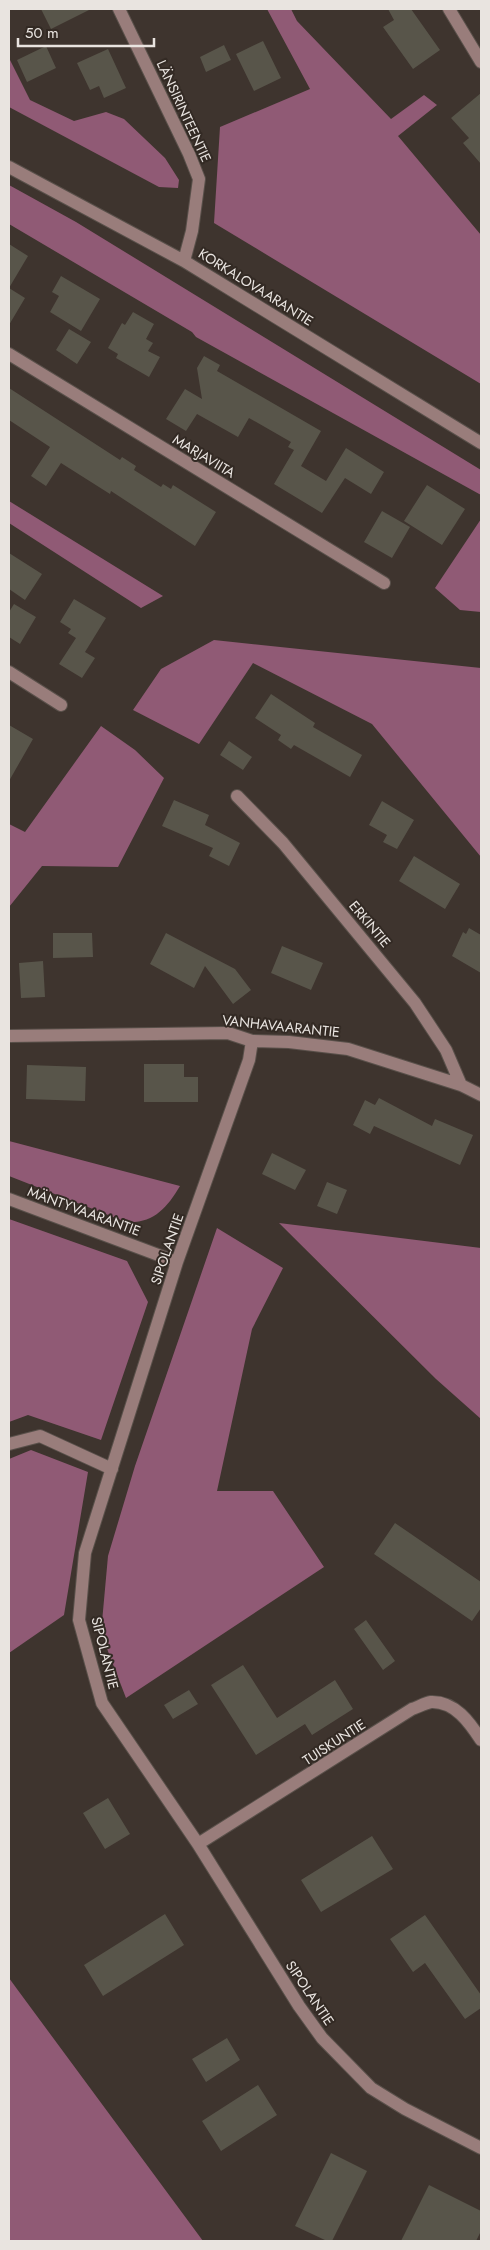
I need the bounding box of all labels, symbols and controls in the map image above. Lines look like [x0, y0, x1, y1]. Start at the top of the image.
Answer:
scale bar [18, 15, 154, 47]
text: 50 m [25, 22, 59, 44]
street label: LÄNSIRINTEENTIE [152, 57, 216, 165]
street label: KORKALOVAARANTIE [195, 244, 317, 330]
street label: MARJAVIITA [169, 429, 240, 483]
street label: ERKINTIE [345, 896, 395, 952]
street label: VANHAVAARANTIE [221, 1010, 341, 1042]
street label: MÄNTYVAARANTIE [25, 1181, 143, 1241]
street label: SIPOLANTIE [145, 1211, 189, 1287]
street label: SIPOLANTIE [86, 1615, 124, 1691]
street label: TUISKUNTIE [299, 1714, 369, 1770]
street label: SIPOLANTIE [281, 1957, 339, 2029]

